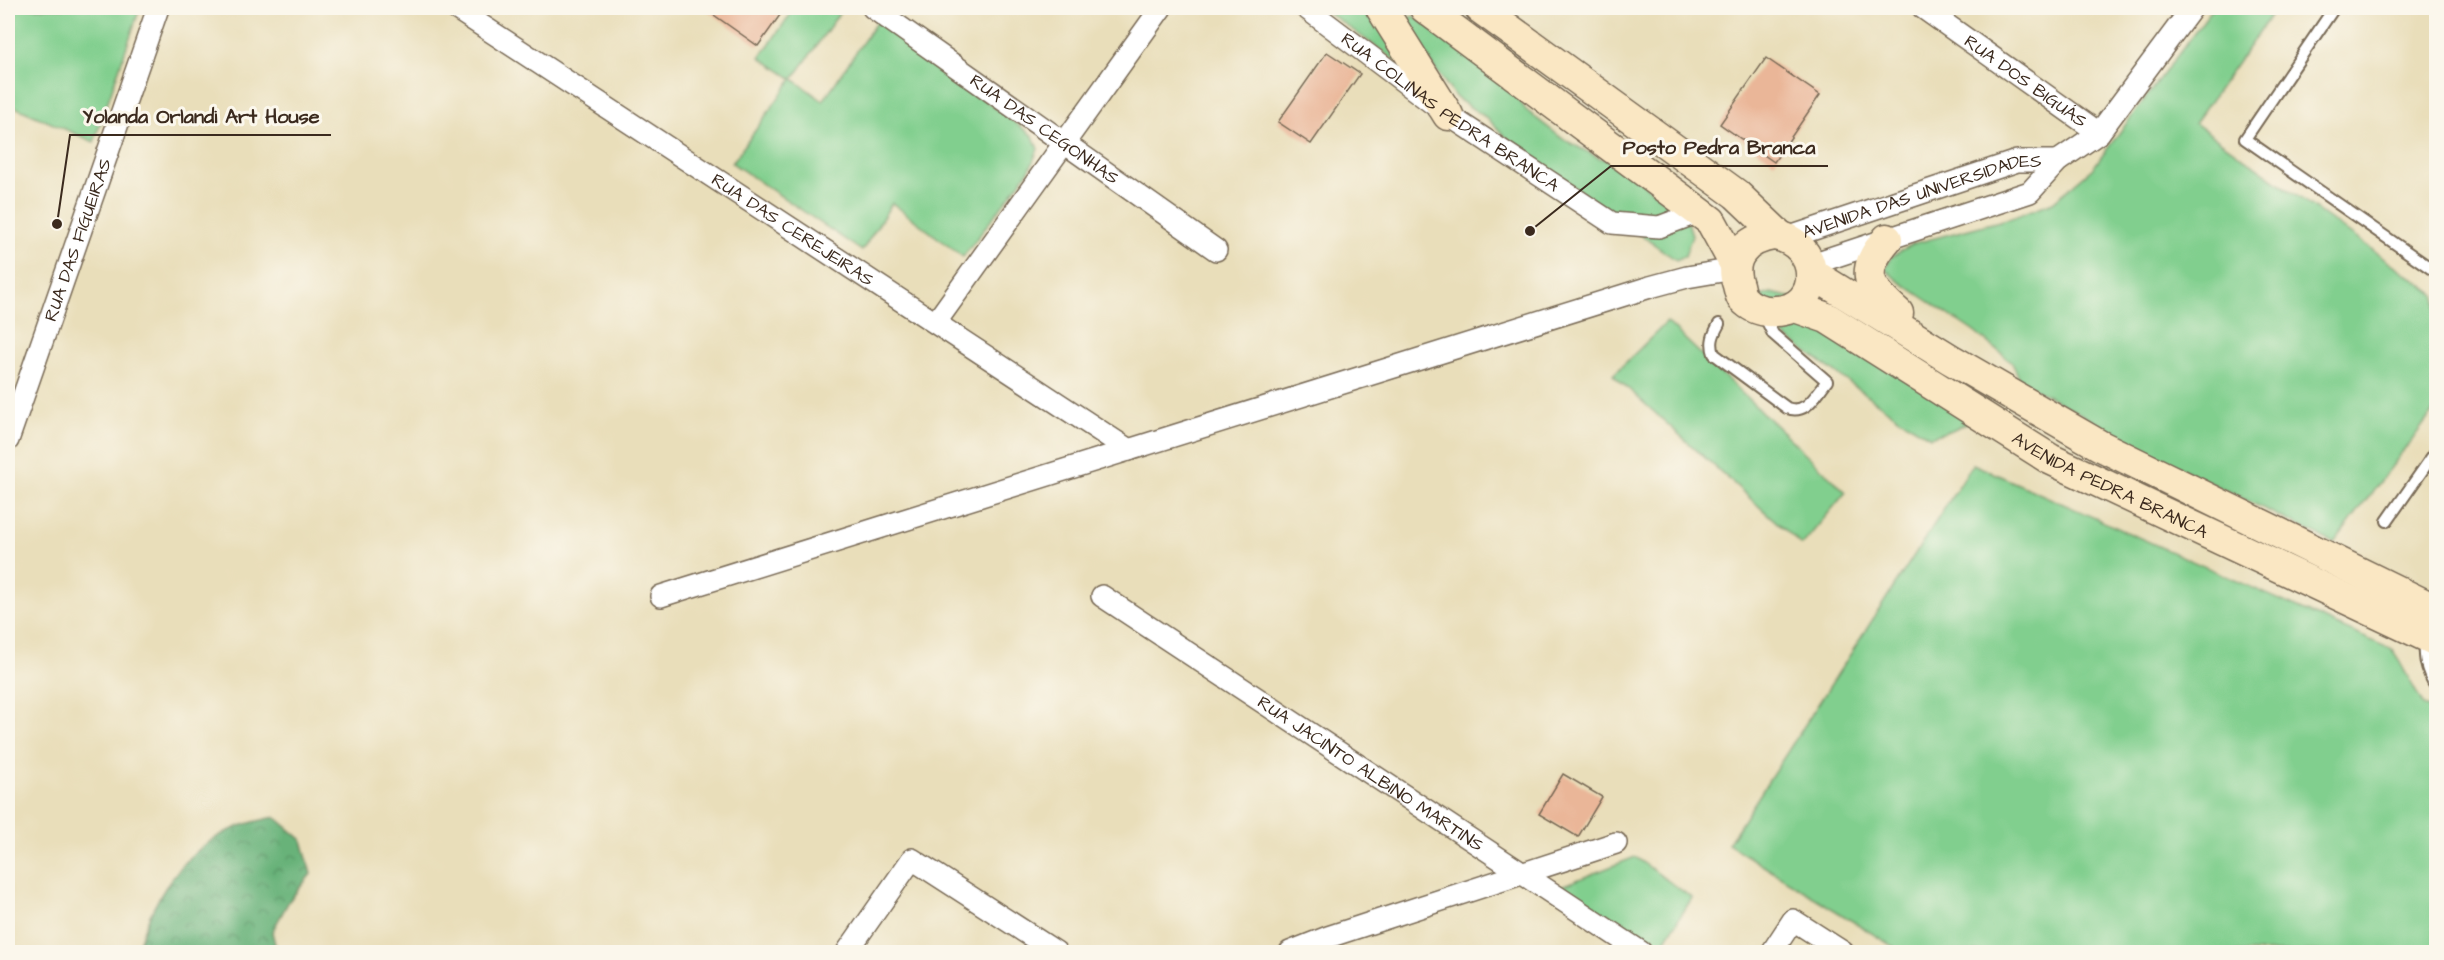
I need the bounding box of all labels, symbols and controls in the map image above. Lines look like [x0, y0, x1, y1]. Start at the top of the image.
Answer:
street label: RUA COLINAS PEDRA BRANCA [1336, 26, 1565, 198]
street label: RUA DOS BIGUÁS [1959, 29, 2092, 133]
street label: RUA DAS CEGONHAS [965, 68, 1124, 190]
callout: Yolanda Orlandi Art House [70, 97, 331, 135]
text: Yolanda Orlandi Art House [82, 103, 320, 131]
callout: Posto Pedra Branca [1611, 128, 1828, 166]
text: Posto Pedra Branca [1623, 134, 1816, 162]
street label: AVENIDA DAS UNIVERSIDADES [1799, 148, 2042, 245]
street label: RUA DAS FIGUEIRAS [38, 155, 117, 325]
street label: RUA DAS CEREJEIRAS [707, 167, 879, 292]
street label: AVENIDA PEDRA BRANCA [2007, 426, 2213, 544]
street label: RUA JACINTO ALBINO MARTINS [1253, 690, 1489, 857]

